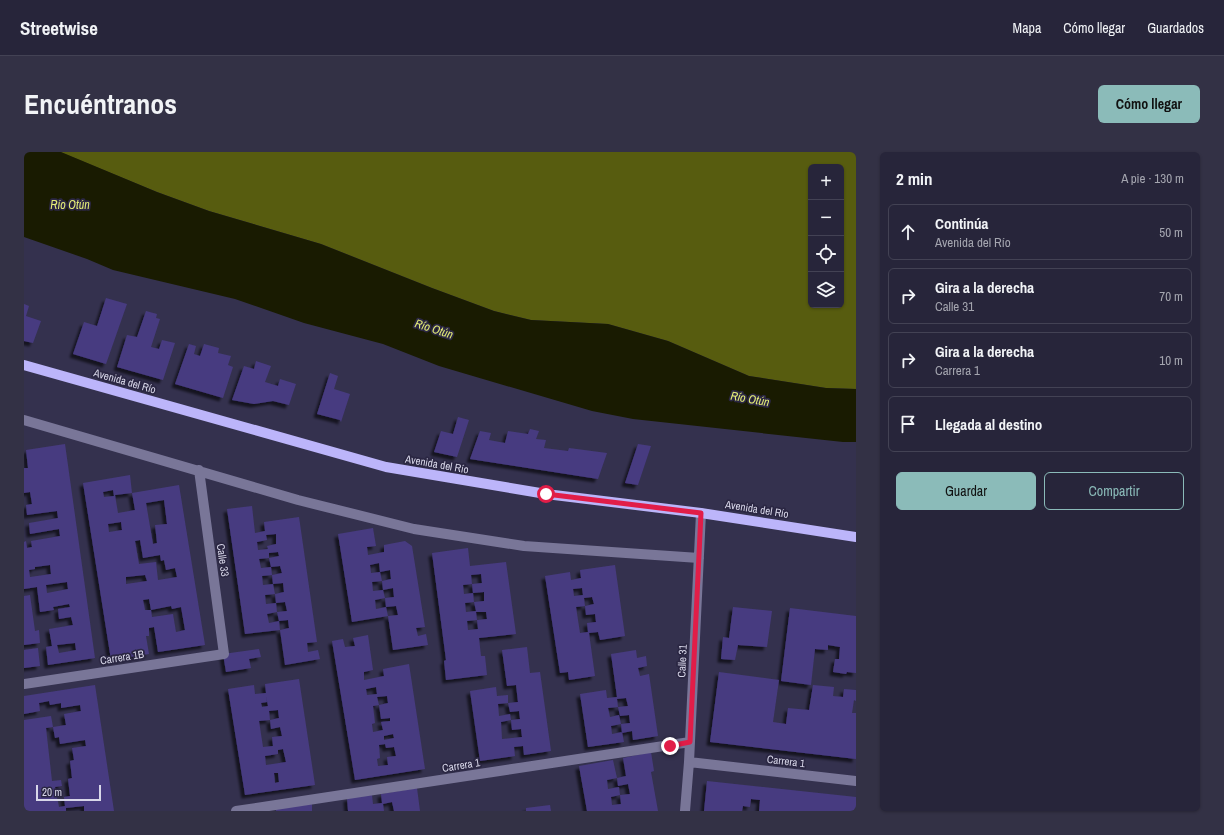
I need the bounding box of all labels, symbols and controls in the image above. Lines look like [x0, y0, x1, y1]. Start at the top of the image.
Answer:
text: Streetwise [20, 15, 98, 41]
text: Mapa [1013, 19, 1041, 37]
text: Cómo llegar [1063, 19, 1125, 37]
text: Guardados [1147, 19, 1204, 37]
text: Encuéntranos [24, 85, 177, 123]
button: Cómo llegar [1098, 85, 1200, 123]
map controls [808, 164, 844, 308]
button: + [808, 164, 844, 200]
text: 2 min [896, 167, 932, 190]
text: A pie · 130 m [1121, 170, 1184, 187]
water label: Río Otún [50, 197, 90, 213]
button: − [808, 200, 844, 236]
text: Continúa [935, 213, 988, 234]
icon: ahead [897, 221, 919, 243]
text: 50 m [1159, 224, 1183, 241]
text: Avenida del Río [935, 234, 1011, 251]
button: locate [808, 236, 844, 272]
button: layers [808, 272, 844, 308]
text: Gira a la derecha [935, 277, 1034, 298]
icon: right [897, 285, 919, 307]
text: 70 m [1159, 288, 1183, 305]
text: Calle 31 [935, 298, 974, 315]
water label: Río Otún [413, 315, 455, 343]
text: Gira a la derecha [935, 341, 1034, 362]
icon: right [897, 349, 919, 371]
text: 10 m [1159, 352, 1183, 369]
text: Carrera 1 [935, 362, 980, 379]
street label: Avenida del Río [91, 365, 158, 397]
water label: Río Otún [729, 388, 771, 410]
icon: arrive [897, 413, 919, 435]
text: Llegada al destino [935, 414, 1042, 435]
street label: Avenida del Río [403, 451, 470, 476]
button: Guardar [896, 472, 1036, 510]
button: Compartir [1044, 472, 1184, 510]
route start [537, 485, 555, 503]
street label: Avenida del Río [723, 497, 790, 521]
street label: Calle 33 [214, 543, 232, 577]
street label: Calle 31 [674, 644, 690, 678]
street label: Carrera 1B [99, 647, 145, 667]
route end [661, 737, 679, 755]
street label: Carrera 1 [766, 752, 806, 770]
street label: Carrera 1 [441, 755, 481, 775]
scale bar [36, 783, 101, 802]
text: 20 m [42, 785, 62, 799]

